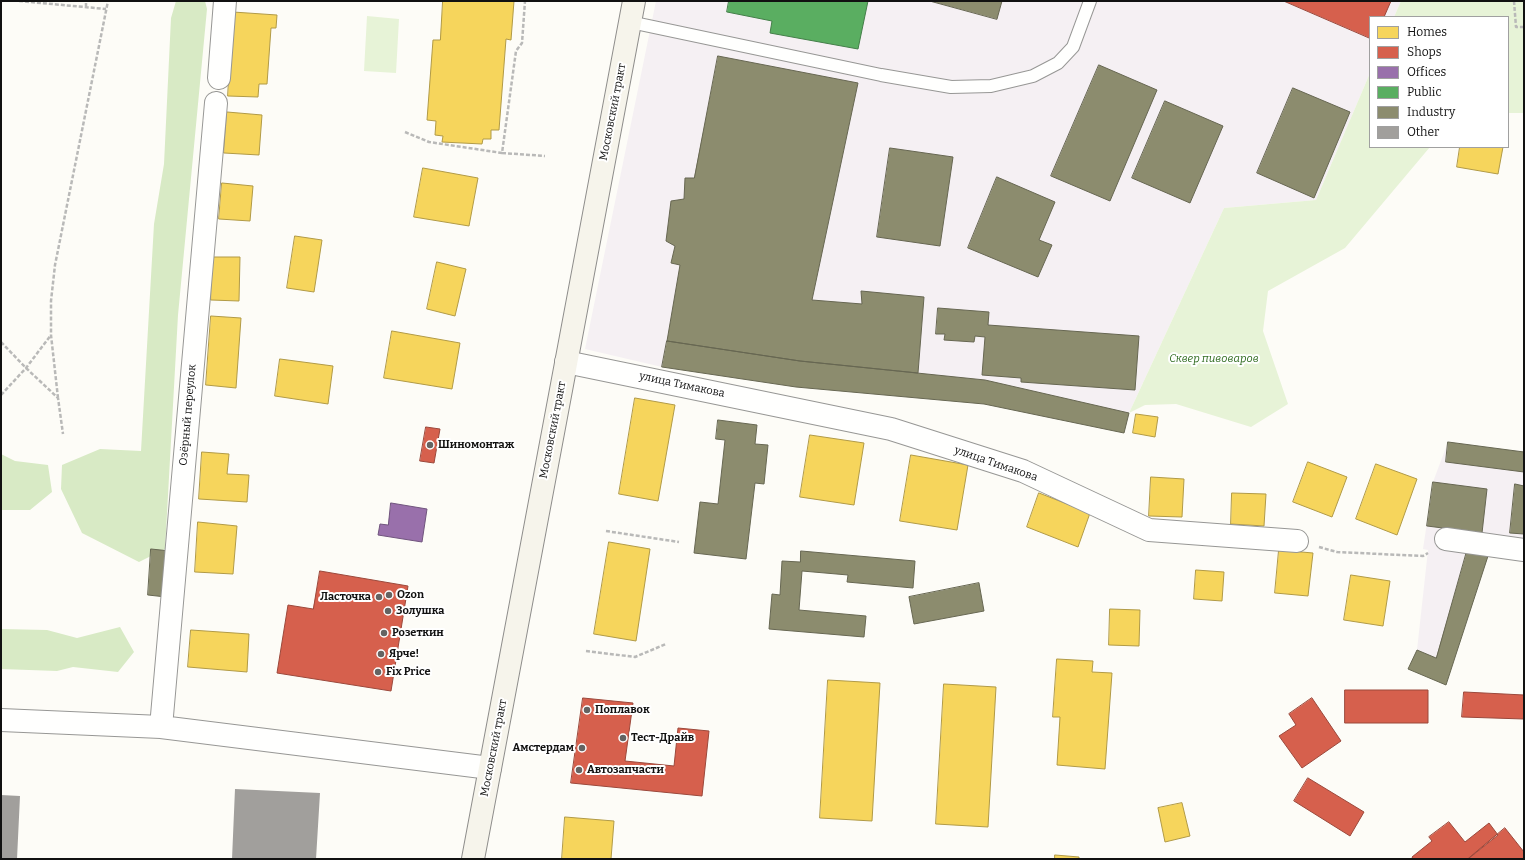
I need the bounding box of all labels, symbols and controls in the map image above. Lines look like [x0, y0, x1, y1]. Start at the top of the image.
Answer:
legend [1369, 16, 1509, 148]
text: Homes [1407, 25, 1447, 39]
text: Shops [1407, 45, 1441, 59]
street label: Московский тракт [597, 62, 629, 162]
text: Offices [1407, 65, 1446, 79]
text: Public [1407, 85, 1442, 99]
text: Industry [1407, 105, 1455, 119]
text: Other [1407, 125, 1439, 139]
park label: Сквер пивоваров [1169, 352, 1259, 366]
street label: Озёрный переулок [177, 364, 199, 466]
street label: улица Тимакова [638, 369, 726, 401]
street label: Московский тракт [537, 380, 569, 480]
place label: Шиномонтаж [438, 438, 514, 452]
marker: Шиномонтаж [425, 440, 435, 450]
street label: улица Тимакова [953, 444, 1039, 484]
place label: Ozon [397, 588, 424, 602]
place label: Ласточка [320, 590, 371, 604]
marker: Ozon [384, 590, 394, 600]
marker: Ласточка [374, 592, 384, 602]
place label: Золушка [396, 604, 444, 618]
marker: Золушка [383, 606, 393, 616]
place label: Розеткин [392, 626, 444, 640]
marker: Розеткин [379, 628, 389, 638]
place label: Ярче! [389, 647, 419, 661]
marker: Ярче! [376, 649, 386, 659]
place label: Fix Price [386, 665, 430, 679]
marker: Fix Price [373, 667, 383, 677]
street label: Московский тракт [478, 698, 510, 798]
place label: Поплавок [595, 703, 650, 717]
marker: Поплавок [582, 705, 592, 715]
place label: Тест-Драйв [631, 731, 694, 745]
marker: Тест-Драйв [618, 733, 628, 743]
place label: Амстердам [512, 741, 574, 755]
marker: Амстердам [577, 743, 587, 753]
place label: Автозапчасти [587, 763, 664, 777]
marker: Автозапчасти [574, 765, 584, 775]

